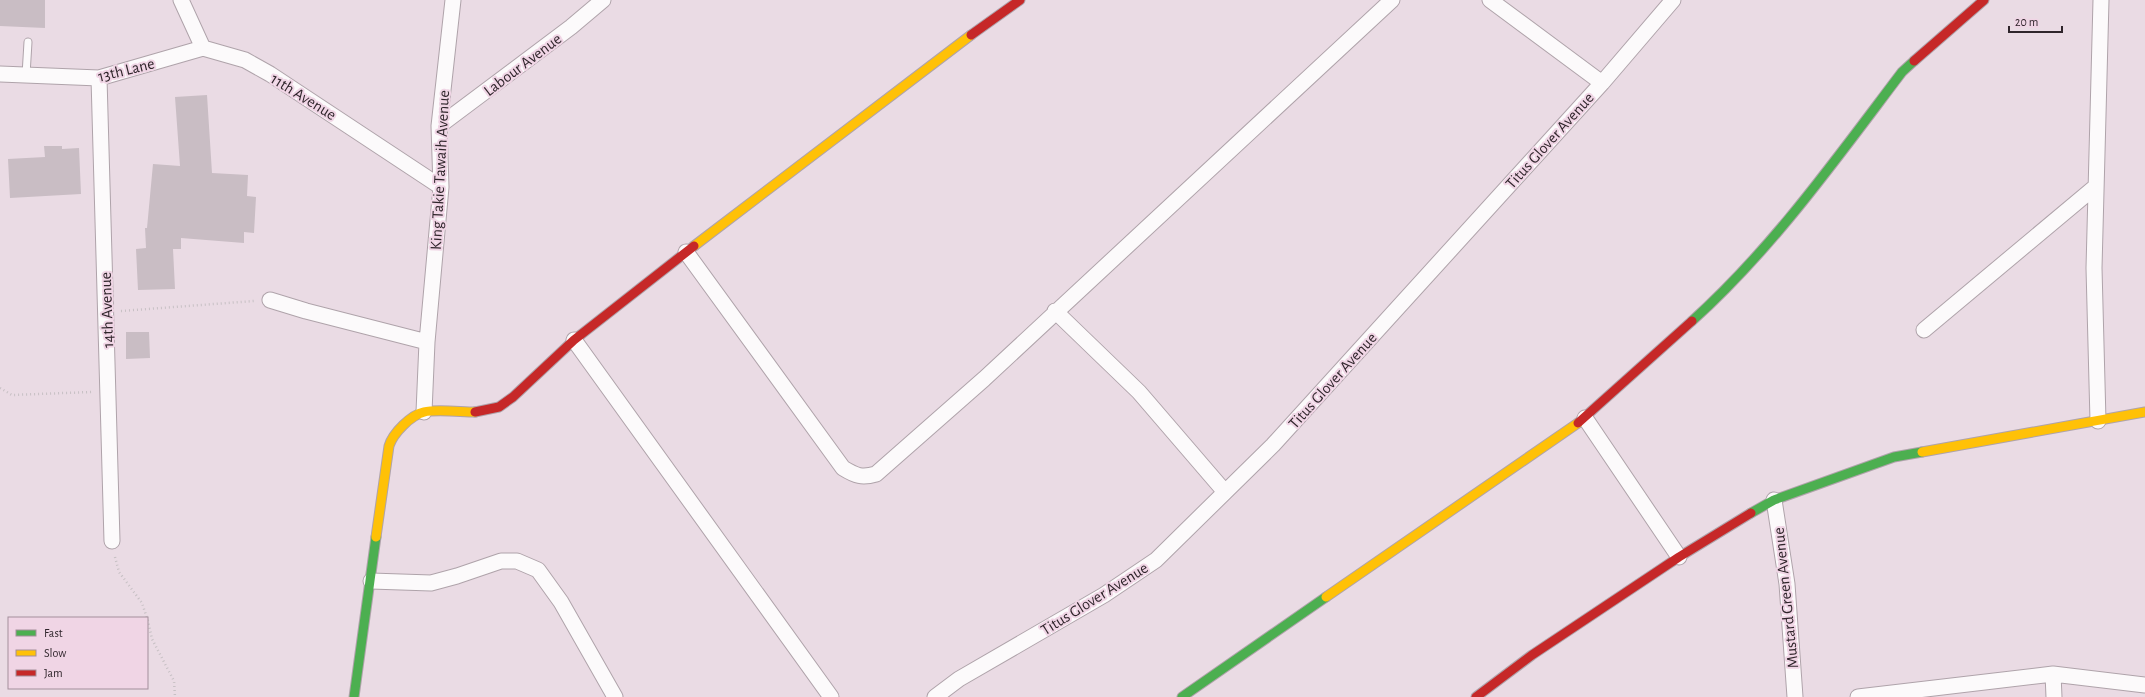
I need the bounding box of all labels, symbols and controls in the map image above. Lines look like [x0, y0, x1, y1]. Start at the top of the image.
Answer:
scale bar [2009, 8, 2062, 34]
text: 20 m [2015, 16, 2038, 28]
street label: Labour Avenue [481, 31, 564, 99]
street label: 13th Lane [96, 55, 156, 85]
street label: 11th Avenue [268, 71, 339, 123]
street label: King Takie Tawaih Avenue [428, 90, 452, 250]
street label: Titus Glover Avenue [1503, 90, 1597, 192]
street label: 14th Avenue [98, 272, 116, 348]
street label: Titus Glover Avenue [1286, 330, 1380, 432]
street label: Mustard Green Avenue [1771, 527, 1801, 669]
street label: Titus Glover Avenue [1038, 559, 1151, 638]
legend [8, 617, 148, 689]
text: Fast [44, 627, 63, 639]
text: Slow [44, 647, 66, 659]
text: Jam [44, 667, 63, 679]

